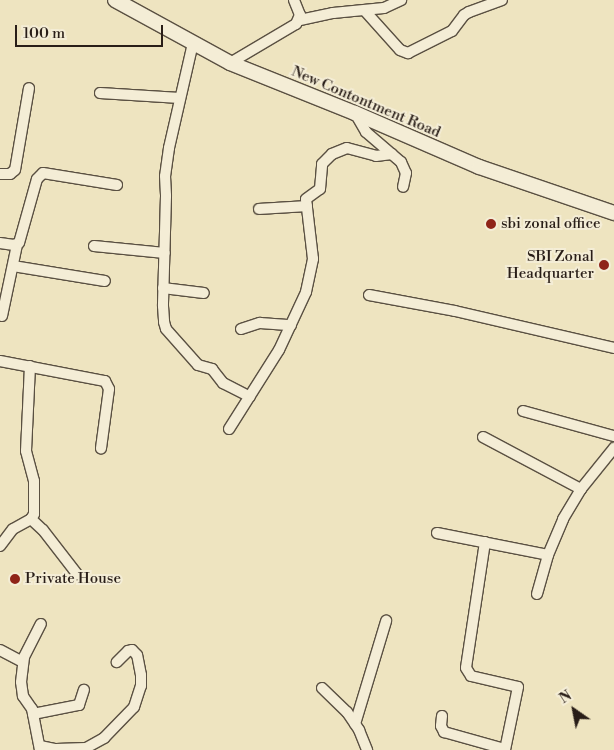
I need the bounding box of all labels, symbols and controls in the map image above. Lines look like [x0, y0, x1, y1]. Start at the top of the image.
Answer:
scale bar [18, 15, 165, 47]
text: 100 m [23, 24, 65, 43]
street label: New Contontment Road [289, 62, 443, 142]
place label: sbi zonal office [501, 215, 601, 233]
marker: sbi zonal office [485, 218, 497, 230]
place label: SBI Zonal Headquarter [507, 247, 594, 282]
marker: SBI Zonal Headquarter [598, 259, 610, 271]
place label: Private House [25, 570, 121, 588]
marker: Private House [9, 573, 21, 585]
north arrow [549, 685, 599, 735]
text: N [556, 687, 575, 708]

